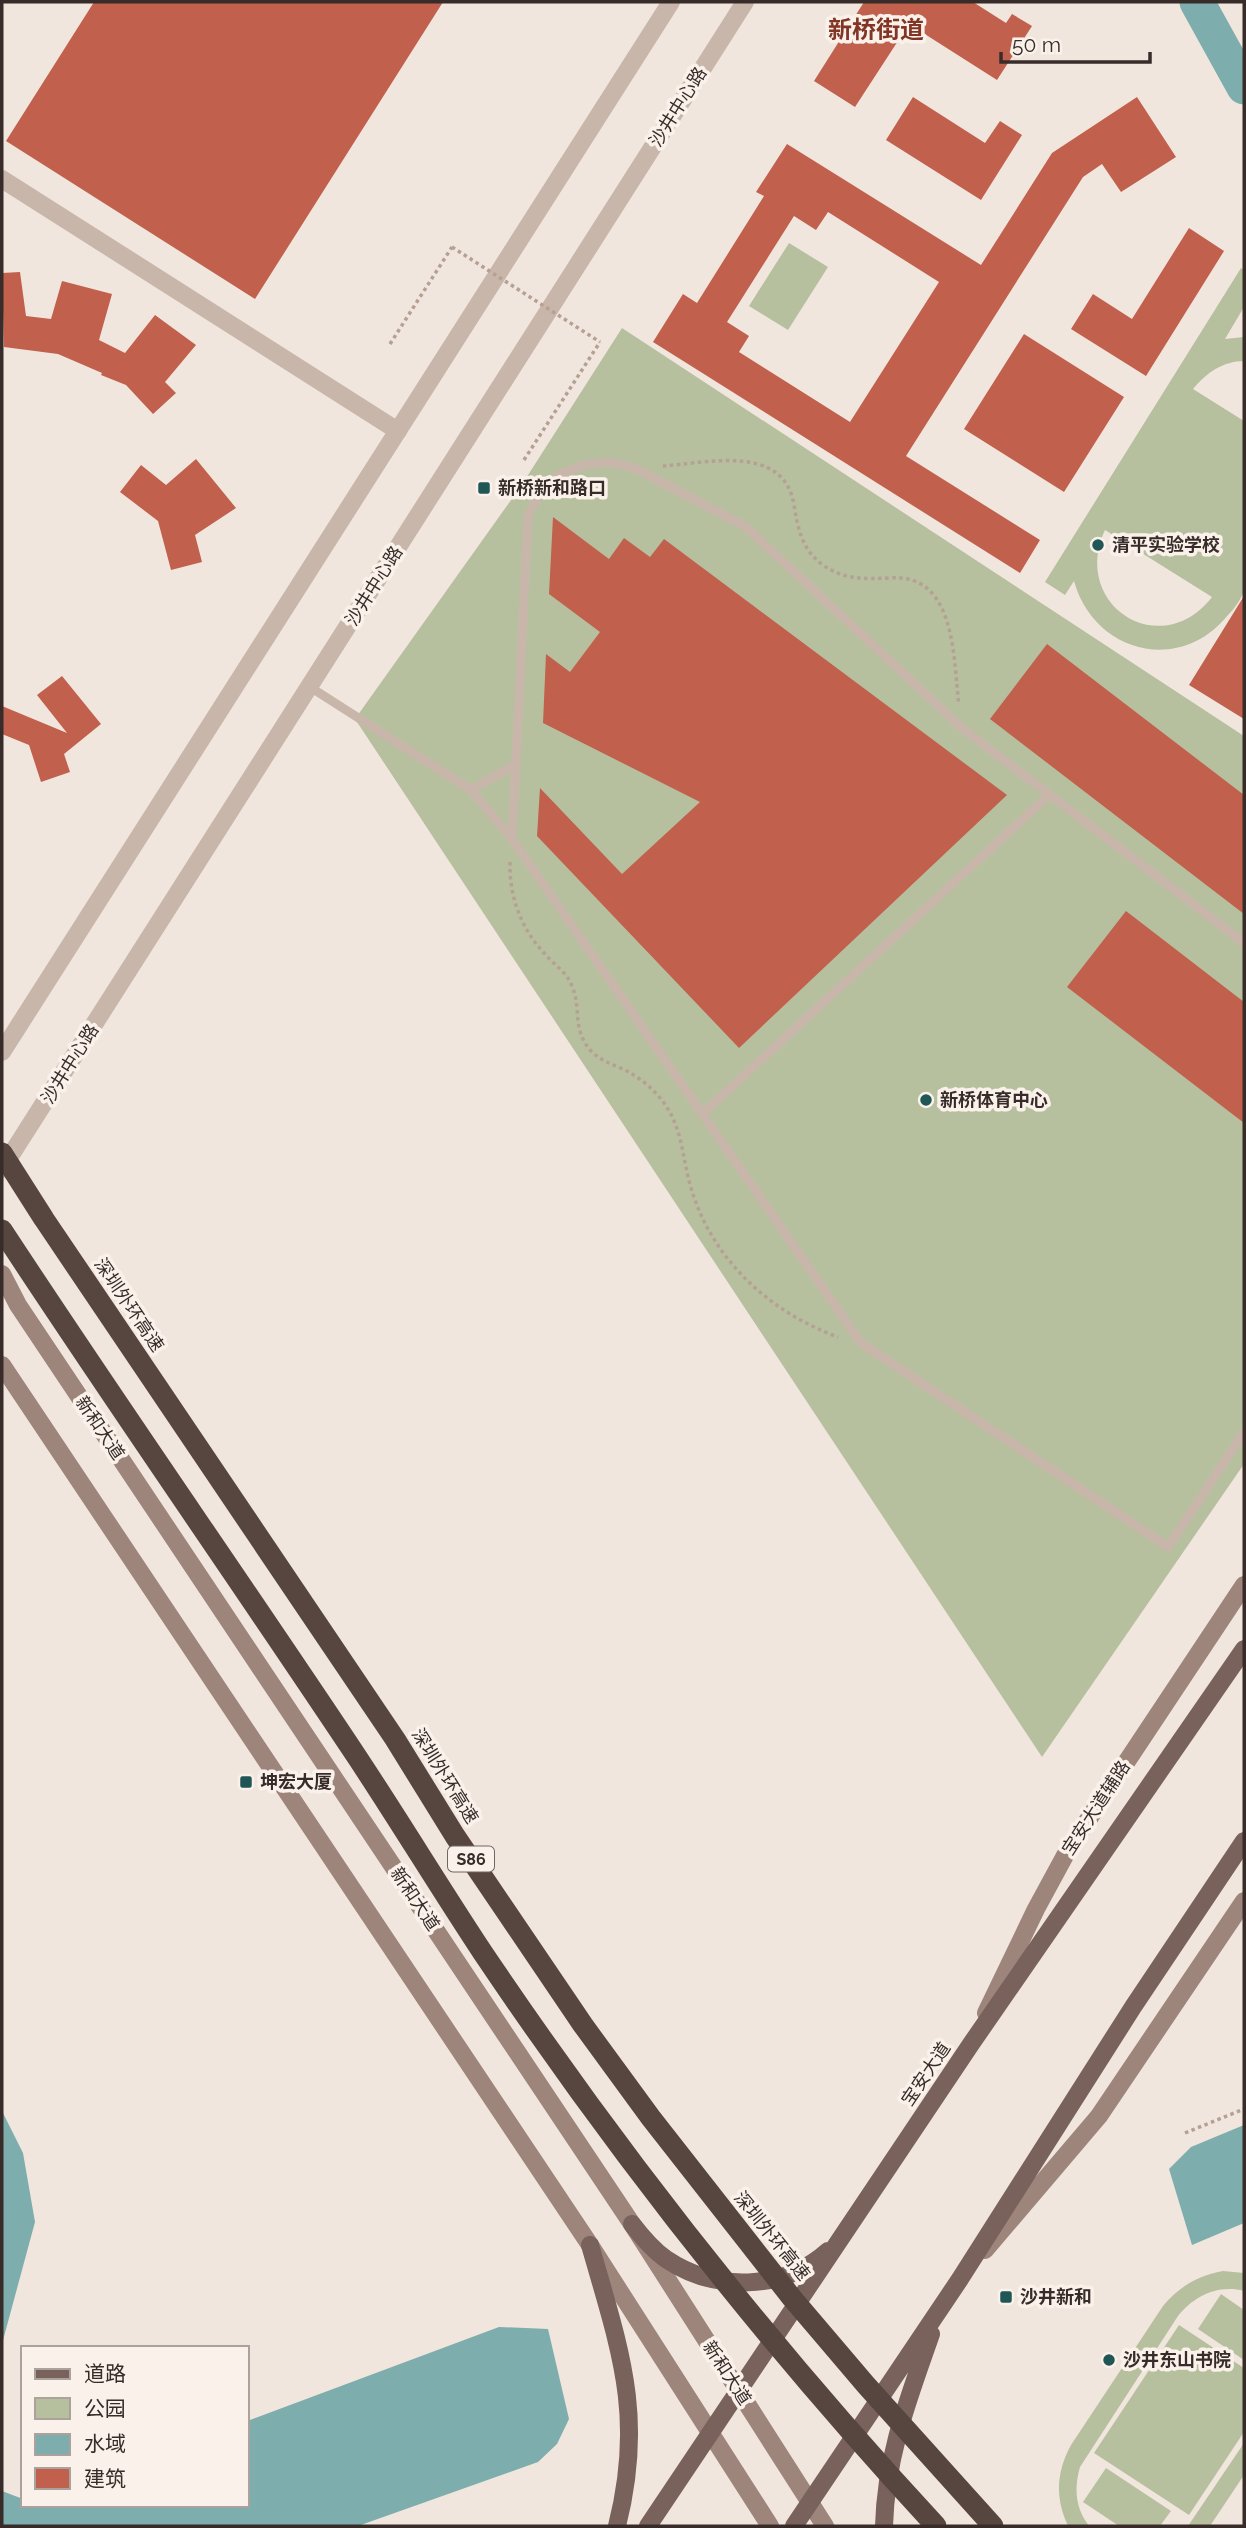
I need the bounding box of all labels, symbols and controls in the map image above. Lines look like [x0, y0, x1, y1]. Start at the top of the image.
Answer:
district label: 新桥街道 [828, 15, 924, 44]
scale bar [1001, 21, 1150, 65]
text: 50 m [1012, 32, 1061, 57]
street label: 沙井中心路 [645, 63, 710, 150]
place label: 新桥新和路口 [498, 477, 606, 498]
marker: 新桥新和路口 [476, 480, 492, 496]
place label: 清平实验学校 [1112, 534, 1220, 555]
marker: 清平实验学校 [1090, 537, 1106, 553]
street label: 沙井中心路 [341, 542, 406, 629]
street label: 沙井中心路 [37, 1020, 102, 1107]
place label: 新桥体育中心 [940, 1089, 1048, 1110]
marker: 新桥体育中心 [918, 1092, 934, 1108]
street label: 深圳外环高速 [91, 1254, 168, 1355]
street label: 新和大道 [72, 1392, 129, 1463]
street label: 深圳外环高速 [408, 1724, 483, 1827]
street label: 宝安大道辅路 [1057, 1757, 1134, 1859]
place label: 坤宏大厦 [260, 1771, 332, 1792]
marker: 坤宏大厦 [238, 1774, 254, 1790]
road number: S86 [448, 1846, 494, 1871]
street label: 新和大道 [387, 1863, 444, 1934]
street label: 宝安大道 [897, 2038, 954, 2109]
street label: 深圳外环高速 [730, 2187, 815, 2284]
place label: 沙井新和 [1020, 2286, 1092, 2307]
marker: 沙井新和 [998, 2289, 1014, 2305]
street label: 新和大道 [699, 2337, 756, 2409]
legend [21, 2346, 248, 2507]
place label: 沙井东山书院 [1123, 2349, 1231, 2370]
marker: 沙井东山书院 [1101, 2352, 1117, 2368]
text: 道路 [84, 2361, 126, 2386]
text: 公园 [84, 2396, 126, 2421]
text: 水域 [84, 2431, 126, 2456]
text: 建筑 [84, 2466, 126, 2491]

